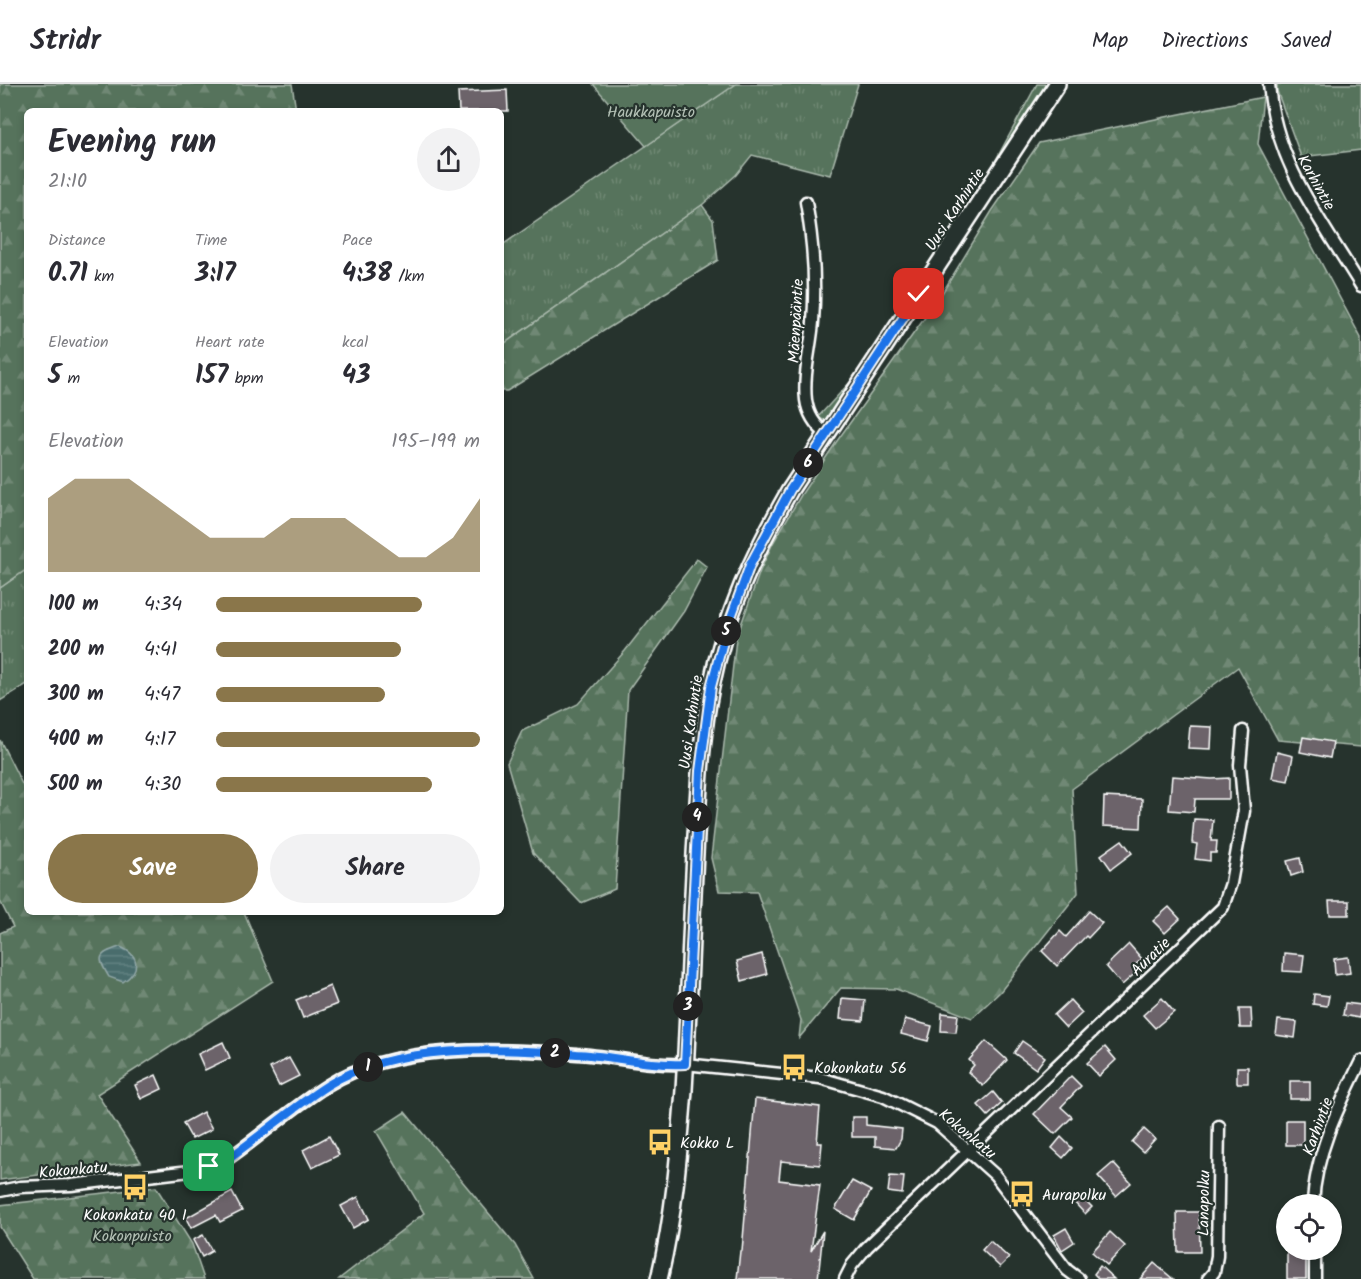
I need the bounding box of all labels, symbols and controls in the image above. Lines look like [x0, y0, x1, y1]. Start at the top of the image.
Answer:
text: Stridr [30, 19, 101, 64]
text: Map [1092, 25, 1128, 58]
text: Directions [1161, 25, 1248, 58]
text: Saved [1281, 25, 1331, 58]
park label: Haukkapuisto [607, 100, 695, 125]
text: Evening run [48, 117, 216, 170]
button: share [417, 128, 480, 191]
street label: Karhintie [1290, 150, 1341, 215]
street label: Uusi Karhintie [919, 163, 992, 256]
text: 21:10 [48, 166, 87, 198]
text: Distance [48, 228, 106, 253]
text: Time [195, 228, 227, 253]
text: Pace [342, 228, 373, 253]
text: 0.71 [48, 253, 88, 295]
text: 3:17 [195, 253, 236, 295]
text: 4:38 [342, 253, 392, 295]
text: km [88, 264, 114, 289]
text: /km [392, 264, 424, 289]
pin [893, 268, 944, 319]
icon: check [902, 277, 935, 310]
street label: Mäenpääntie [782, 278, 811, 364]
text: Elevation [48, 330, 109, 355]
text: Heart rate [195, 330, 265, 355]
text: kcal [342, 330, 368, 355]
text: 5 [48, 355, 61, 397]
text: 157 [195, 355, 228, 397]
text: 43 [342, 355, 370, 397]
text: m [61, 366, 80, 391]
text: bpm [228, 366, 263, 391]
text: Elevation [48, 426, 124, 458]
text: 195–199 m [391, 426, 480, 458]
pin: 6 [793, 448, 823, 478]
text: 6 [804, 450, 812, 475]
text: 100 m [48, 589, 99, 621]
text: 4:34 [144, 589, 182, 621]
pin: 5 [711, 616, 741, 646]
text: 5 [722, 618, 730, 643]
text: 200 m [48, 634, 104, 666]
text: 4:41 [144, 634, 177, 666]
street label: Uusi Karhintie [673, 674, 710, 771]
text: 300 m [48, 679, 104, 711]
text: 4:47 [144, 679, 180, 711]
text: 400 m [48, 724, 104, 756]
text: 4:17 [144, 724, 175, 756]
text: 500 m [48, 769, 103, 801]
text: 4:30 [144, 769, 181, 801]
pin: 4 [682, 802, 712, 832]
text: 4 [693, 804, 701, 829]
button: Save [48, 834, 258, 903]
button: Share [270, 834, 480, 903]
street label: Auratie [1125, 932, 1177, 983]
pin: 3 [673, 991, 703, 1021]
text: 3 [684, 993, 692, 1018]
pin: 2 [540, 1038, 570, 1068]
text: 2 [550, 1040, 560, 1065]
pin: 1 [353, 1052, 383, 1082]
bus stop icon: Kokonkatu 56 [779, 1052, 809, 1082]
text: 1 [366, 1054, 370, 1079]
place label: Kokonkatu 56 [814, 1056, 907, 1081]
street label: Karhintie [1296, 1094, 1340, 1159]
street label: Kokonkatu [933, 1102, 1002, 1166]
bus stop icon: Kokko L [645, 1127, 675, 1157]
place label: Kokko L [680, 1131, 734, 1156]
pin [183, 1140, 234, 1191]
icon: arrive [192, 1149, 225, 1182]
street label: Kokonkatu [38, 1155, 109, 1186]
street label: Lanapolku [1191, 1169, 1218, 1236]
bus stop icon: Kokonkatu 40 I [120, 1172, 150, 1202]
bus stop icon: Aurapolku [1007, 1179, 1037, 1209]
place label: Aurapolku [1042, 1183, 1107, 1208]
map controls [1276, 1194, 1342, 1260]
button: locate [1276, 1194, 1342, 1260]
place label: Kokonkatu 40 I [83, 1203, 187, 1228]
park label: Kokonpuisto [92, 1224, 172, 1249]

